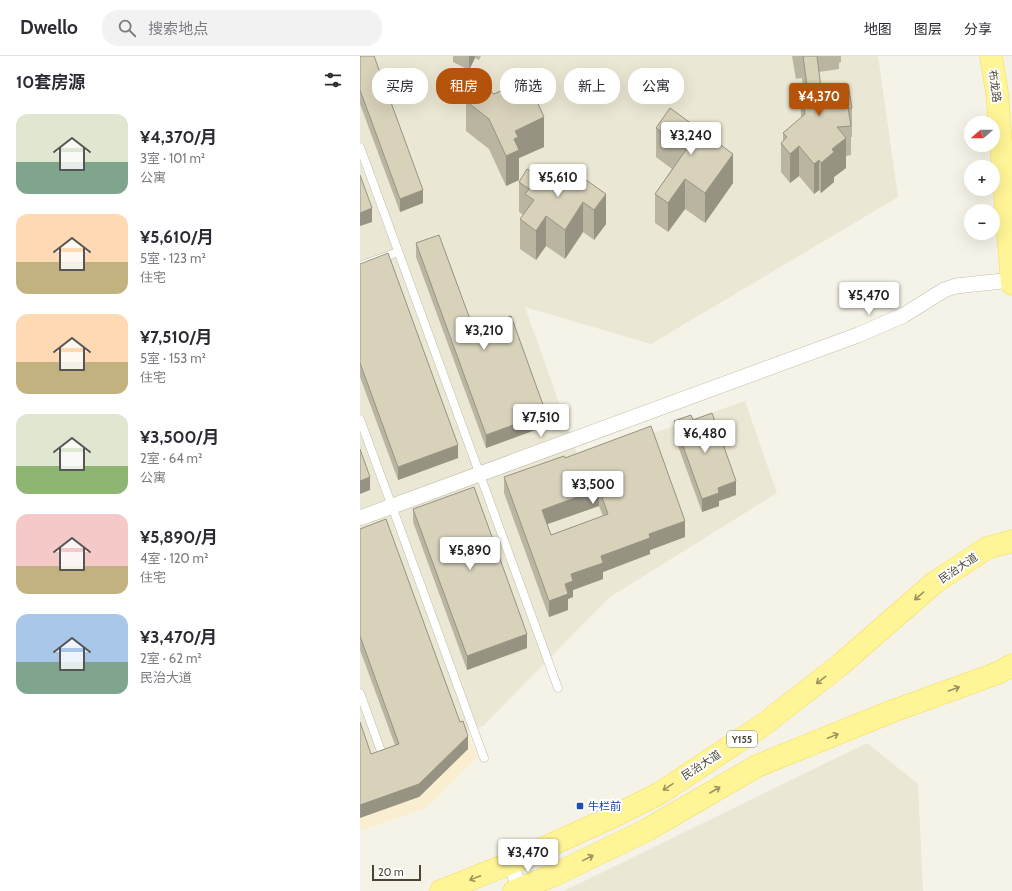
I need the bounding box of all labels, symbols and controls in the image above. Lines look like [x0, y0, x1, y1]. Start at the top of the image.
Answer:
search box [102, 10, 382, 46]
text: Dwello [20, 16, 78, 39]
icon: search [116, 17, 138, 39]
text: 搜索地点 [148, 20, 208, 38]
text: 地图 [864, 20, 892, 38]
text: 图层 [914, 20, 942, 38]
text: 分享 [964, 20, 992, 38]
chip: 买房 [372, 68, 428, 104]
chip: 租房 [436, 68, 492, 104]
chip: 筛选 [500, 68, 556, 104]
chip: 新上 [564, 68, 620, 104]
chip: 公寓 [628, 68, 684, 104]
icon: filters [322, 69, 344, 91]
street label: 布龙路 [986, 69, 1004, 103]
text: 10套房源 [16, 72, 85, 92]
pin: ¥4,370 [786, 83, 852, 117]
text: ¥4,370 [798, 88, 840, 104]
north arrow [964, 116, 1000, 152]
map controls [964, 116, 1000, 240]
pin: ¥3,240 [658, 122, 724, 156]
text: ¥4,370/月 [140, 127, 217, 147]
text: ¥3,240 [670, 127, 712, 143]
icon: home [48, 130, 96, 178]
text: 3室 · 101 m² [140, 150, 205, 166]
button: + [964, 160, 1000, 196]
pin: ¥5,610 [525, 164, 591, 198]
text: 公寓 [140, 169, 166, 185]
text: ¥5,610 [538, 169, 578, 185]
button: − [964, 204, 1000, 240]
text: ¥5,610/月 [140, 227, 214, 247]
icon: home [48, 230, 96, 278]
text: 5室 · 123 m² [140, 250, 206, 266]
text: 住宅 [140, 269, 166, 285]
pin: ¥5,470 [836, 282, 902, 316]
text: ¥5,470 [848, 287, 890, 303]
pin: ¥3,210 [451, 317, 517, 351]
text: ¥3,210 [465, 322, 503, 338]
text: ¥7,510/月 [140, 327, 213, 347]
icon: home [48, 330, 96, 378]
text: 5室 · 153 m² [140, 350, 206, 366]
text: 住宅 [140, 369, 166, 385]
pin: ¥7,510 [508, 404, 574, 438]
text: ¥7,510 [522, 409, 560, 425]
pin: ¥6,480 [672, 420, 738, 454]
text: ¥6,480 [683, 425, 727, 441]
text: ¥3,500/月 [140, 427, 219, 447]
icon: home [48, 430, 96, 478]
text: 2室 · 64 m² [140, 450, 202, 466]
text: 公寓 [140, 469, 166, 485]
pin: ¥3,500 [560, 471, 626, 505]
text: ¥3,500 [571, 476, 615, 492]
text: ¥5,890/月 [140, 527, 218, 547]
icon: home [48, 530, 96, 578]
pin: ¥5,890 [437, 537, 503, 571]
text: ¥5,890 [449, 542, 491, 558]
text: 4室 · 120 m² [140, 550, 208, 566]
street label: 民治大道 [936, 550, 980, 586]
text: 住宅 [140, 569, 166, 585]
one-way arrow [914, 591, 925, 600]
text: ¥3,470/月 [140, 627, 217, 647]
icon: home [48, 630, 96, 678]
text: 2室 · 62 m² [140, 650, 202, 666]
text: 民治大道 [140, 669, 192, 685]
one-way arrow [815, 676, 826, 685]
one-way arrow [948, 685, 961, 692]
road number: Y155 [727, 731, 757, 747]
one-way arrow [826, 731, 838, 739]
street label: 民治大道 [679, 747, 723, 783]
one-way arrow [663, 783, 674, 791]
one-way arrow [709, 786, 721, 794]
place label: 牛栏前 [588, 799, 621, 813]
marker: 牛栏前 [575, 801, 585, 811]
pin: ¥3,470 [495, 839, 561, 873]
text: ¥3,470 [507, 844, 549, 860]
one-way arrow [582, 854, 594, 861]
scale bar [372, 863, 421, 882]
text: 20 m [378, 865, 404, 879]
one-way arrow [469, 874, 481, 882]

